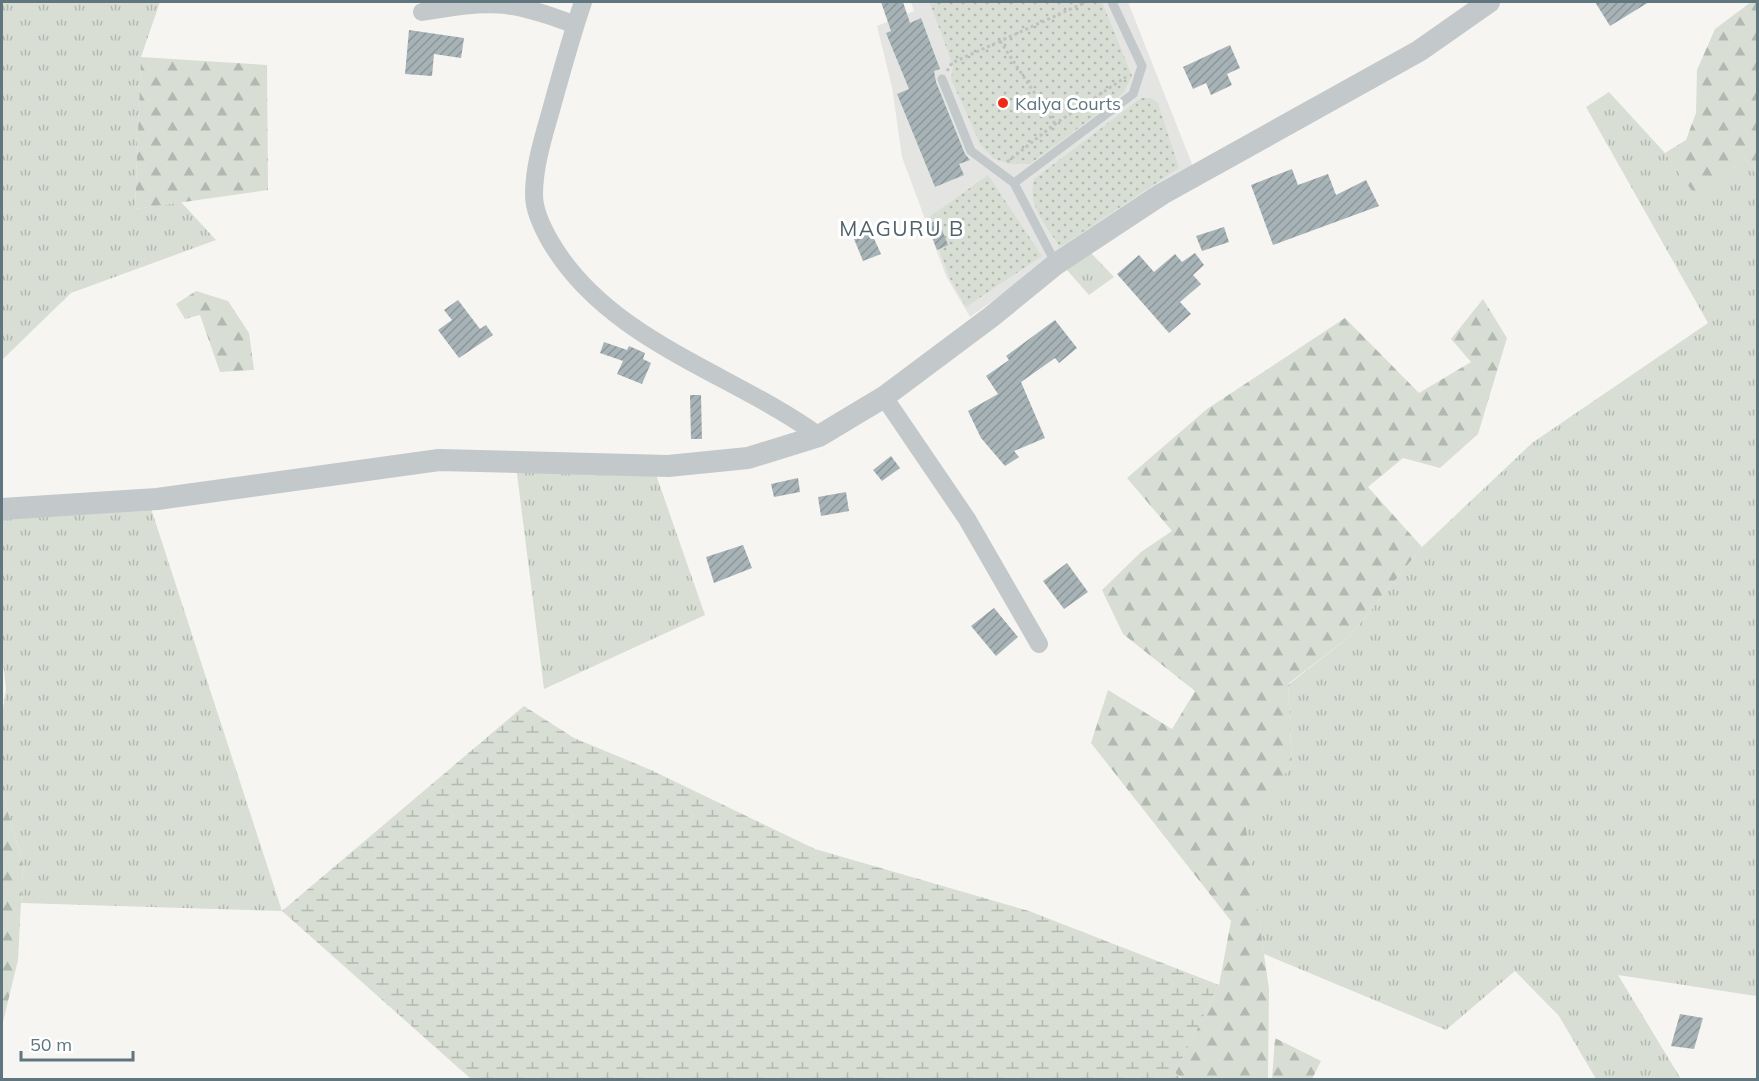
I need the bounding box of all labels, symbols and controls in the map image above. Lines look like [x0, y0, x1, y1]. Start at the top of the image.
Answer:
place label: Kalya Courts [1015, 92, 1121, 115]
marker: Kalya Courts [996, 96, 1010, 110]
district label: MAGURU B [839, 215, 965, 241]
scale bar [21, 1024, 134, 1062]
text: 50 m [30, 1033, 72, 1056]

